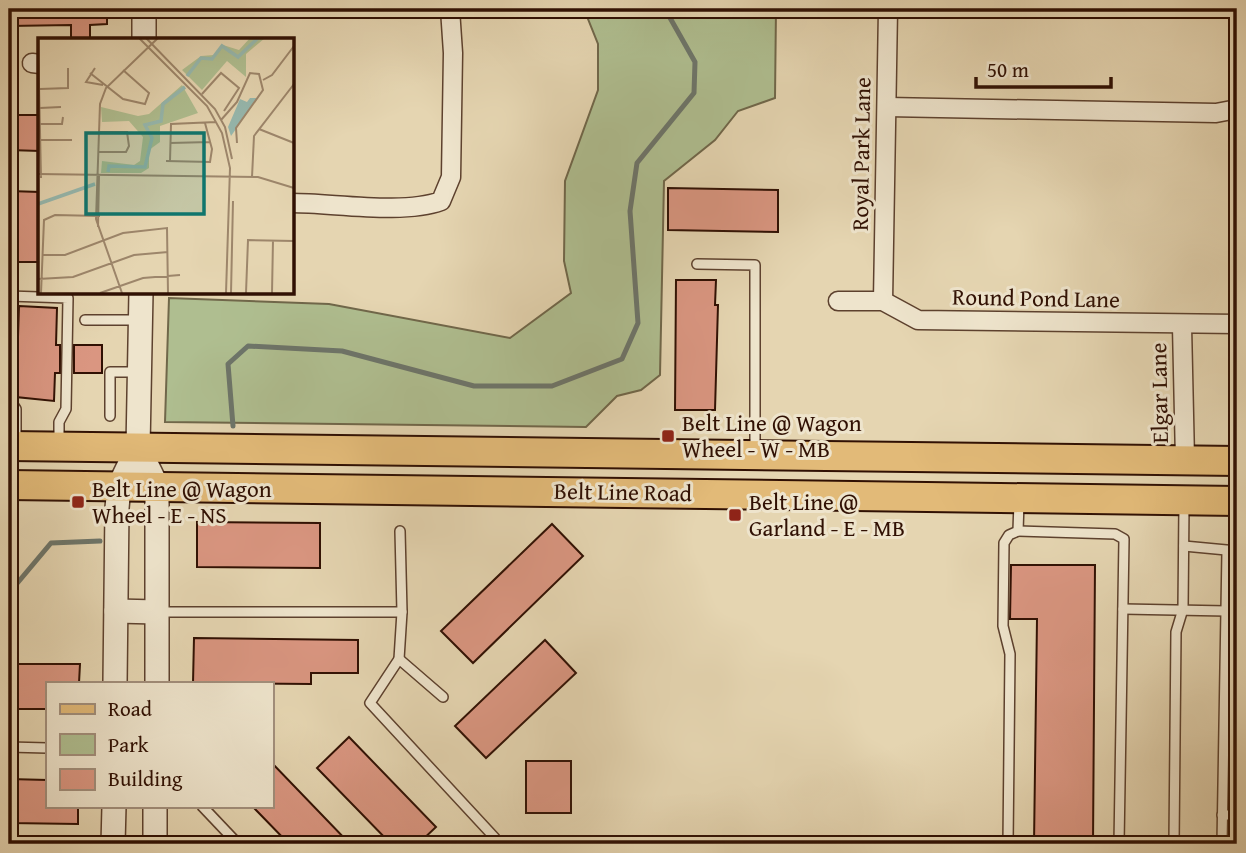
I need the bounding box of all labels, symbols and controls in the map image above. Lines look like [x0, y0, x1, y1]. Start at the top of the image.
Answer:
inset map [38, 38, 294, 294]
scale bar [976, 46, 1111, 90]
text: 50 m [987, 54, 1029, 85]
street label: Royal Park Lane [843, 77, 878, 231]
street label: Round Pond Lane [952, 280, 1120, 315]
street label: Elgar Lane [1141, 342, 1176, 444]
place label: Belt Line @ Wagon Wheel - W - MB [682, 406, 862, 465]
marker: Belt Line @ Wagon Wheel - W - MB [660, 428, 676, 444]
place label: Belt Line @ Wagon Wheel - E - NS [92, 472, 272, 531]
street label: Belt Line Road [554, 474, 693, 509]
place label: Belt Line @ Garland - E - MB [749, 485, 905, 544]
marker: Belt Line @ Wagon Wheel - E - NS [70, 494, 86, 510]
marker: Belt Line @ Garland - E - MB [727, 507, 743, 523]
legend [46, 682, 273, 808]
text: Road [108, 693, 153, 724]
text: Park [108, 729, 149, 760]
text: Building [108, 763, 183, 794]

